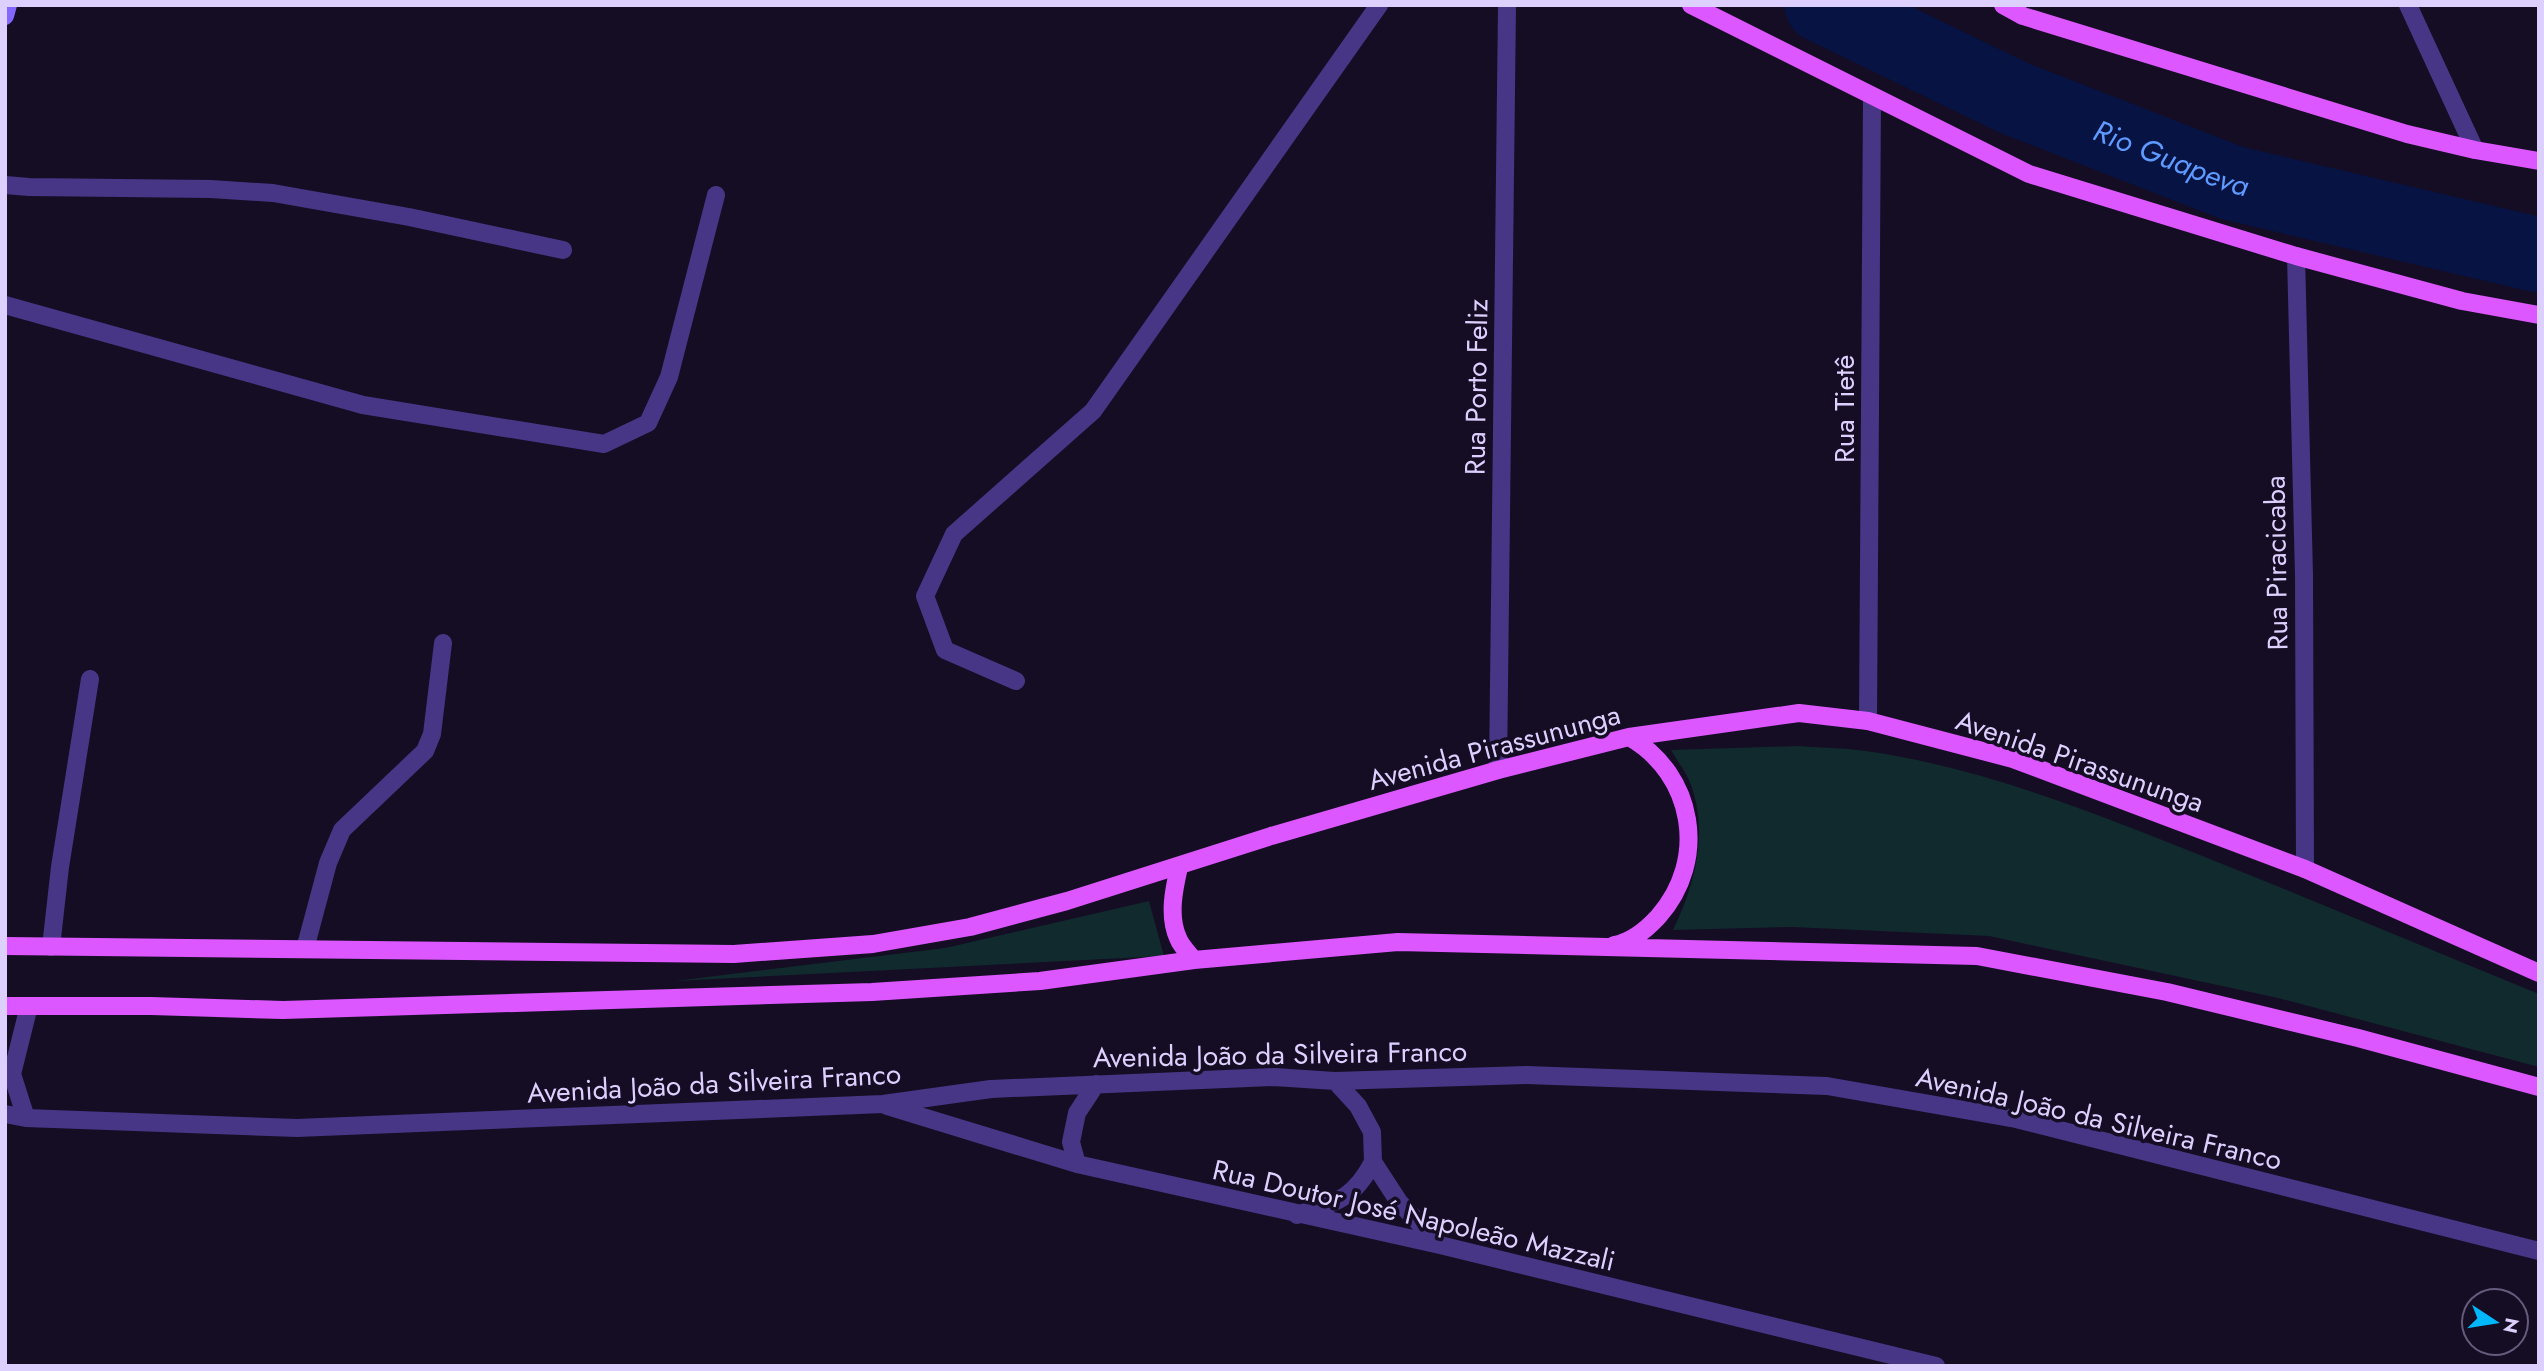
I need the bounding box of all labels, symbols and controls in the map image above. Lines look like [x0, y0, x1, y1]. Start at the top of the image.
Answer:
water label: Rio Guapeva [2087, 109, 2254, 207]
street label: Rua Porto Feliz [1454, 298, 1499, 475]
street label: Rua Tietê [1824, 355, 1865, 463]
street label: Rua Piracicaba [2254, 475, 2299, 651]
street label: Avenida Pirassununga [1363, 694, 1625, 801]
street label: Avenida Pirassununga [1950, 700, 2209, 823]
street label: Avenida João da Silveira Franco [1093, 1031, 1468, 1078]
street label: Avenida João da Silveira Franco [526, 1053, 902, 1114]
street label: Avenida João da Silveira Franco [1912, 1056, 2286, 1181]
street label: Rua Doutor José Napoleão Mazzali [1209, 1149, 1619, 1282]
north arrow [2460, 1287, 2530, 1357]
text: N [2496, 1315, 2526, 1336]

